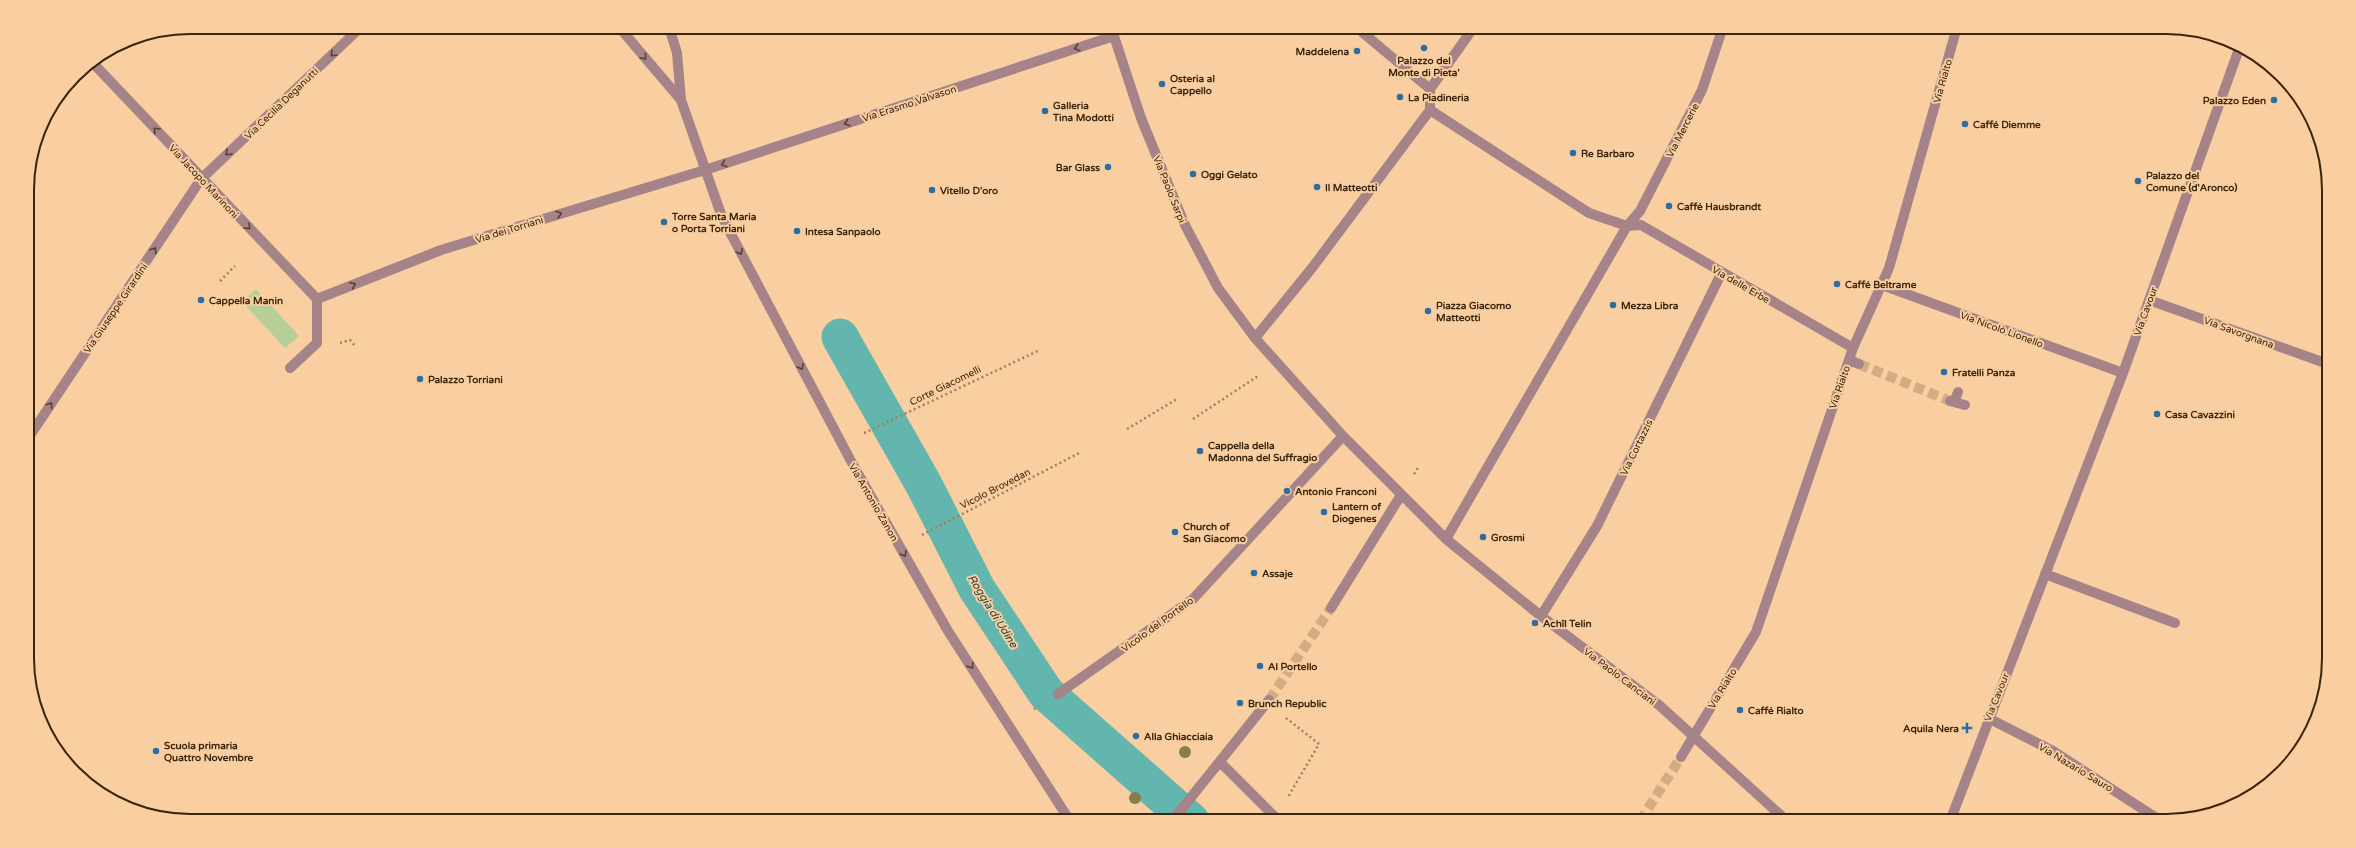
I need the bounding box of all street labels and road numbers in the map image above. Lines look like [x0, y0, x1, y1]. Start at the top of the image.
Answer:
street label: Via Rialto [1931, 58, 1955, 105]
street label: Via Cecilia Deganutti [242, 65, 321, 142]
street label: Via Erasmo Valvason [861, 83, 958, 125]
street label: Via Mercerie [1664, 101, 1702, 160]
street label: Via Jacopo Marinoni [166, 142, 241, 221]
street label: Via Paolo Sarpi [1150, 154, 1188, 225]
street label: Via dei Torriani [474, 214, 545, 246]
street label: Via Giuseppe Girardini [81, 261, 150, 356]
street label: Via delle Erbe [1709, 263, 1772, 306]
street label: Via Cavour [2132, 285, 2160, 337]
street label: Via Nicolò Lionello [1958, 309, 2045, 351]
street label: Via Savorgnana [2202, 315, 2275, 351]
street label: Corte Giacomelli [908, 363, 983, 408]
street label: Via Rialto [1827, 364, 1853, 411]
street label: Via Cortazzis [1618, 417, 1656, 477]
street label: Via Antonio Zanon [846, 461, 900, 544]
street label: Vicolo Brovedan [958, 466, 1033, 512]
street label: Vicolo del Portello [1119, 595, 1196, 655]
street label: Via Paolo Canciani [1581, 646, 1658, 708]
street label: Via Rialto [1706, 666, 1740, 711]
street label: Via Cavour [1982, 671, 2012, 723]
street label: Via Nazario Sauro [2036, 741, 2115, 795]

